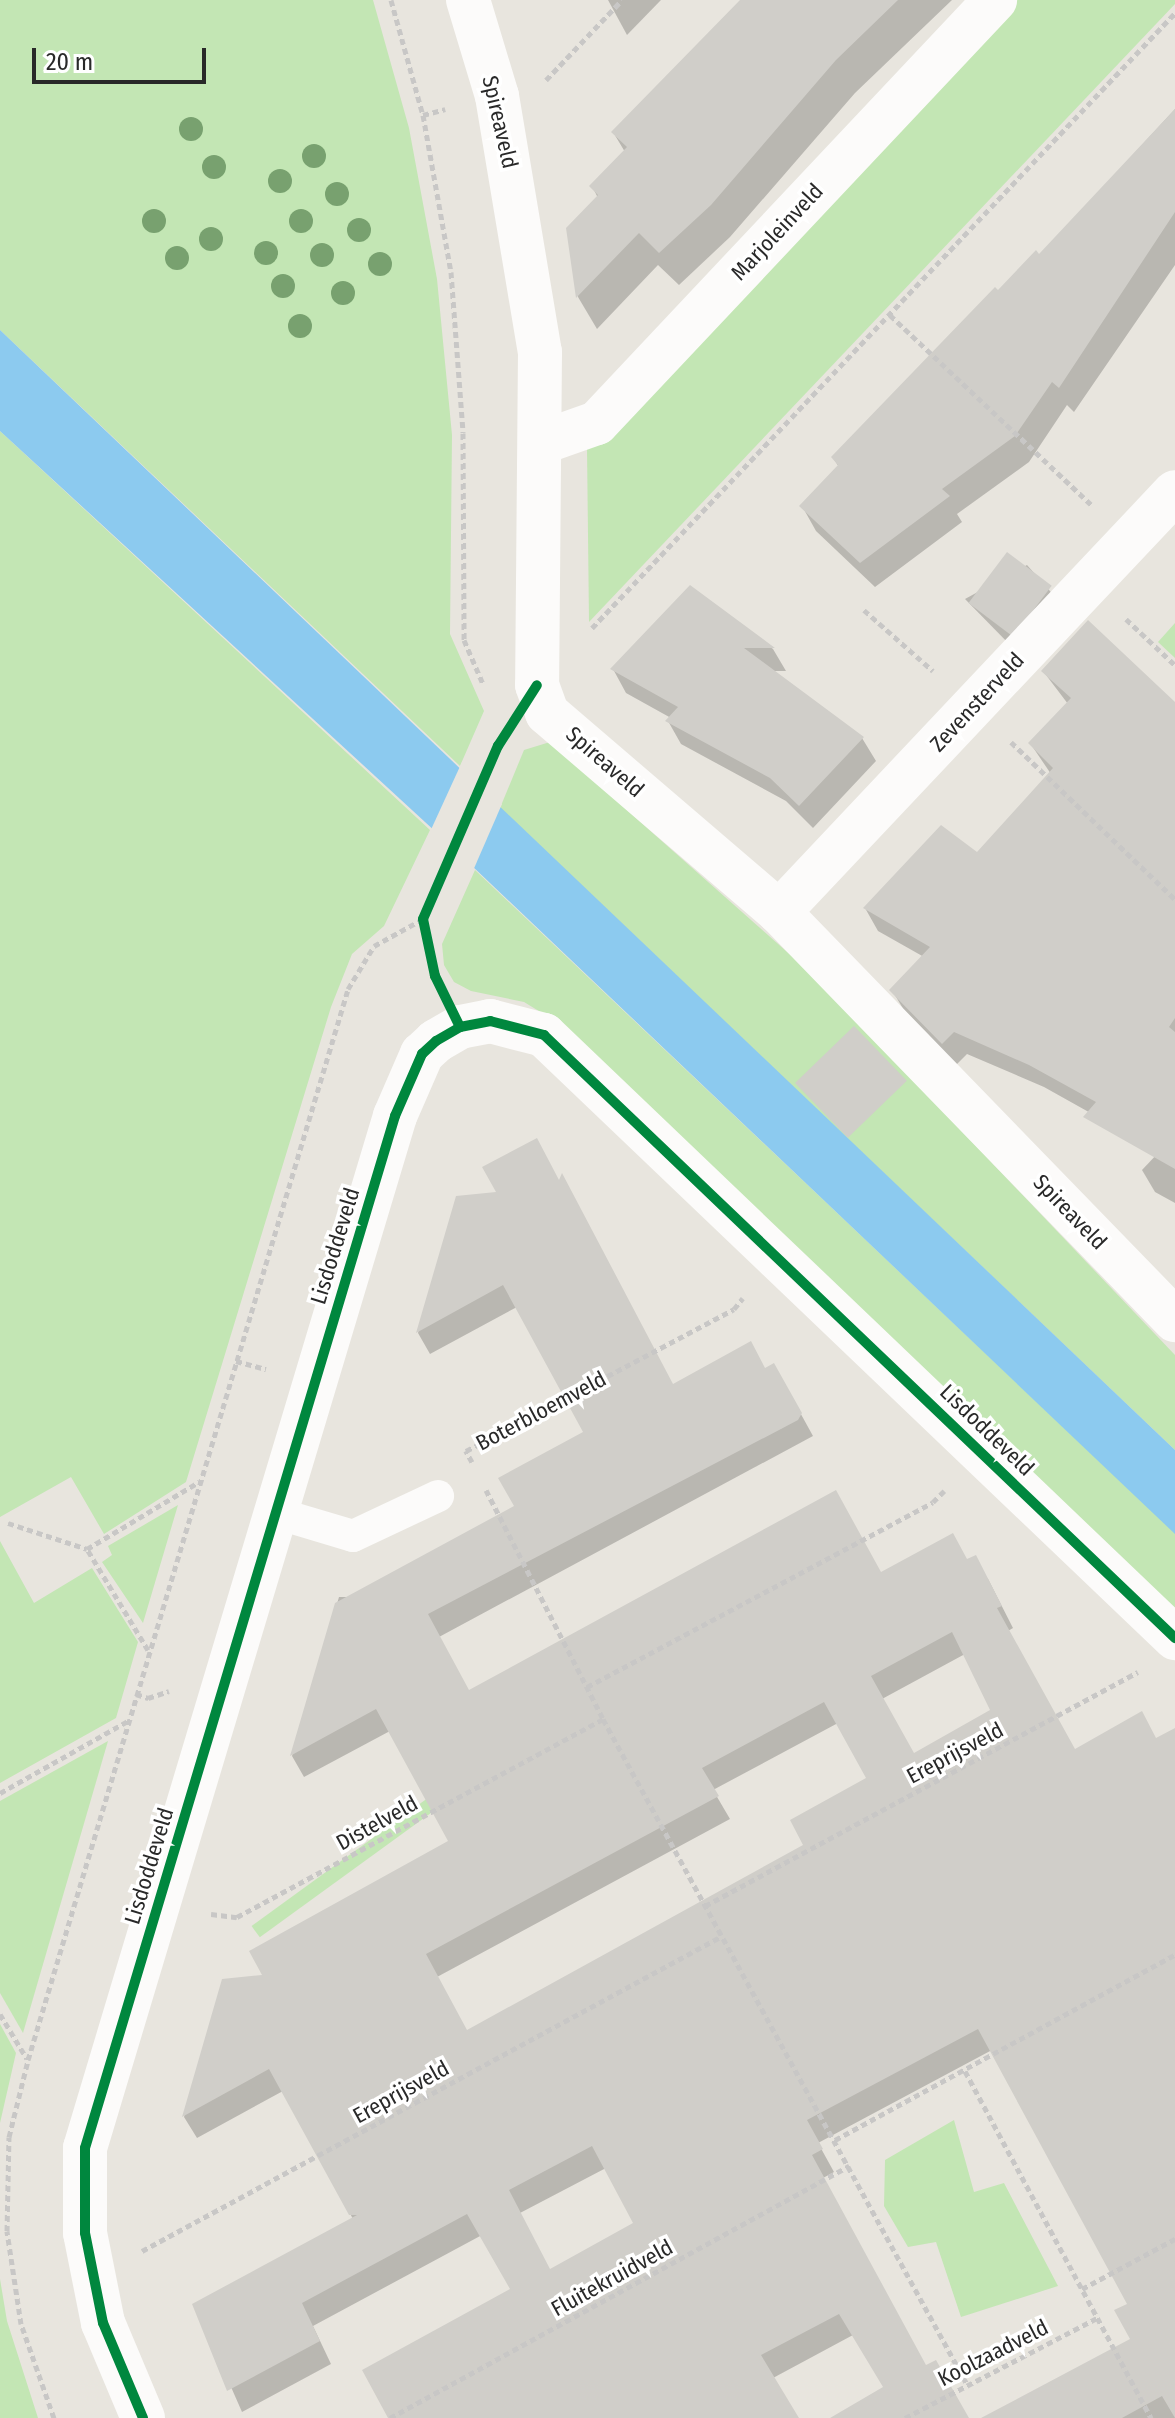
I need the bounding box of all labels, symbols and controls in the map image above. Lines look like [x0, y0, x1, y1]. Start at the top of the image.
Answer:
scale bar [36, 32, 210, 82]
text: 20 m [46, 48, 93, 76]
street label: Spireaveld [477, 73, 523, 171]
street label: Marjoleinveld [726, 178, 828, 286]
street label: Zevensterveld [924, 647, 1030, 757]
street label: Spireaveld [561, 721, 649, 803]
street label: Spireaveld [1028, 1169, 1112, 1255]
street label: Lisdoddeveld [305, 1185, 365, 1307]
street label: Boterbloemveld [471, 1366, 611, 1456]
street label: Lisdoddeveld [935, 1379, 1039, 1481]
street label: Ereprijsveld [902, 1717, 1008, 1789]
street label: Distelveld [332, 1790, 422, 1856]
street label: Lisdoddeveld [119, 1805, 179, 1927]
street label: Ereprijsveld [348, 2055, 454, 2129]
street label: Fluitekruidveld [547, 2234, 677, 2322]
street label: Koolzaadveld [933, 2314, 1053, 2392]

